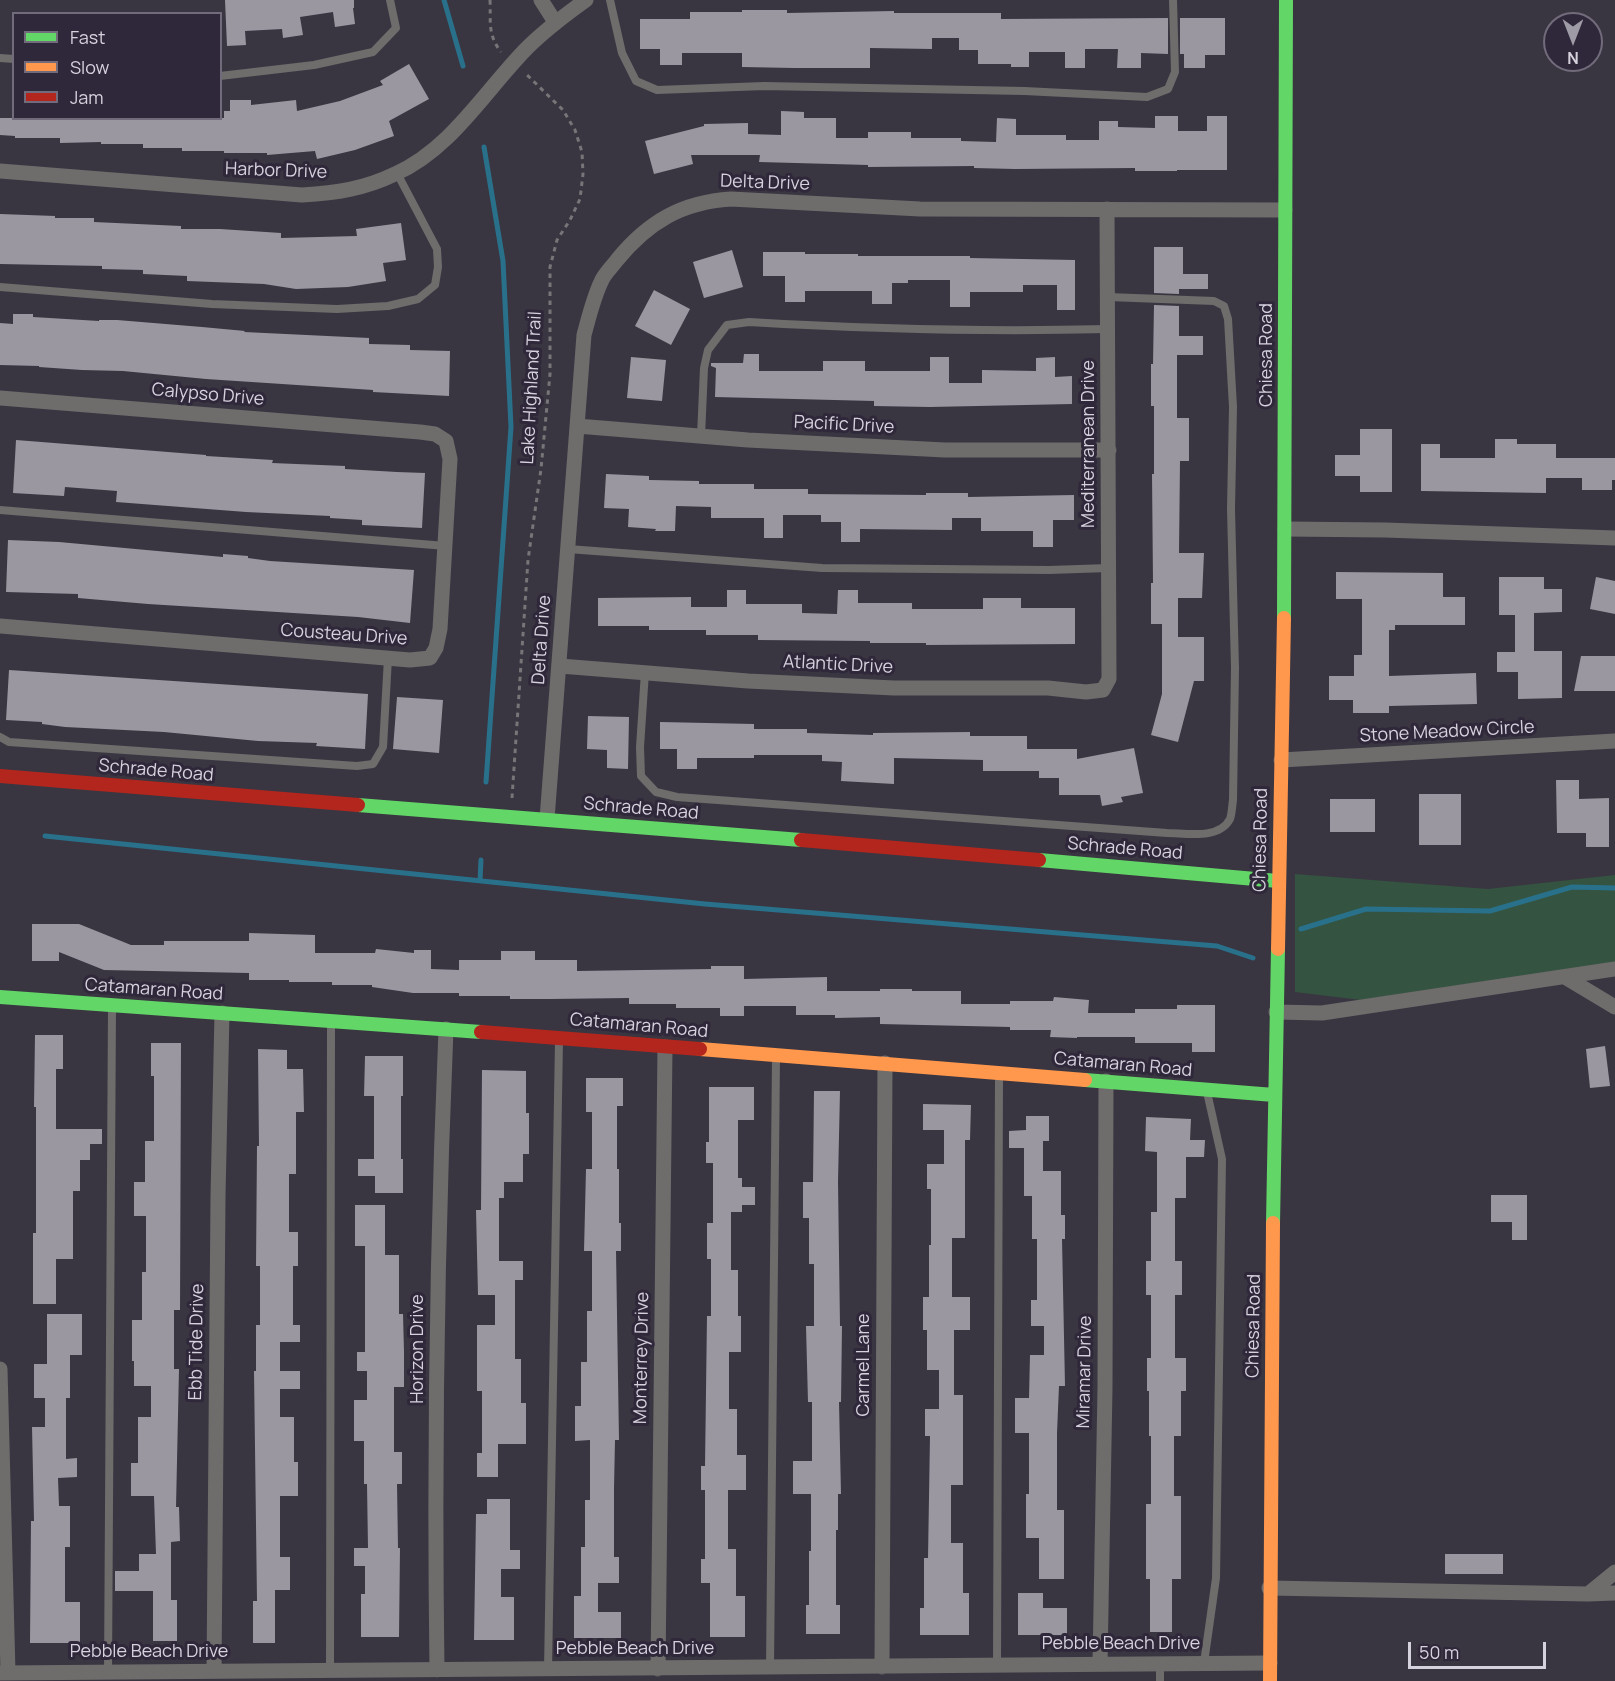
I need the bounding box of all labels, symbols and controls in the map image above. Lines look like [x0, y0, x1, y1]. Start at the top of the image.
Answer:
legend [12, 12, 222, 120]
north arrow [1543, 12, 1603, 72]
text: Fast [70, 25, 105, 49]
text: N [1567, 47, 1579, 69]
text: Slow [70, 55, 109, 79]
text: Jam [70, 85, 104, 109]
street label: Harbor Drive [225, 158, 327, 184]
street label: Delta Drive [720, 171, 810, 195]
street label: Chiesa Road [1256, 303, 1278, 407]
street label: Lake Highland Trail [517, 311, 547, 465]
street label: Mediterranean Drive [1078, 360, 1100, 528]
street label: Calypso Drive [151, 379, 265, 411]
street label: Pacific Drive [793, 412, 895, 438]
street label: Delta Drive [528, 595, 556, 685]
street label: Cousteau Drive [280, 620, 408, 650]
street label: Atlantic Drive [782, 651, 894, 679]
street label: Stone Meadow Circle [1359, 717, 1535, 747]
street label: Schrade Road [98, 755, 214, 787]
street label: Chiesa Road [1249, 788, 1273, 892]
street label: Schrade Road [583, 793, 699, 825]
street label: Schrade Road [1067, 833, 1183, 865]
street label: Catamaran Road [84, 974, 224, 1006]
street label: Catamaran Road [569, 1009, 709, 1043]
street label: Catamaran Road [1053, 1048, 1193, 1082]
street label: Chiesa Road [1242, 1274, 1266, 1378]
street label: Ebb Tide Drive [185, 1283, 209, 1401]
street label: Monterrey Drive [630, 1292, 654, 1424]
street label: Horizon Drive [407, 1294, 429, 1404]
street label: Carmel Lane [853, 1313, 875, 1417]
street label: Miramar Drive [1073, 1315, 1097, 1429]
scale bar [1411, 1630, 1549, 1668]
street label: Pebble Beach Drive [1042, 1633, 1200, 1655]
street label: Pebble Beach Drive [556, 1638, 714, 1660]
text: 50 m [1419, 1640, 1459, 1664]
street label: Pebble Beach Drive [70, 1641, 228, 1663]

